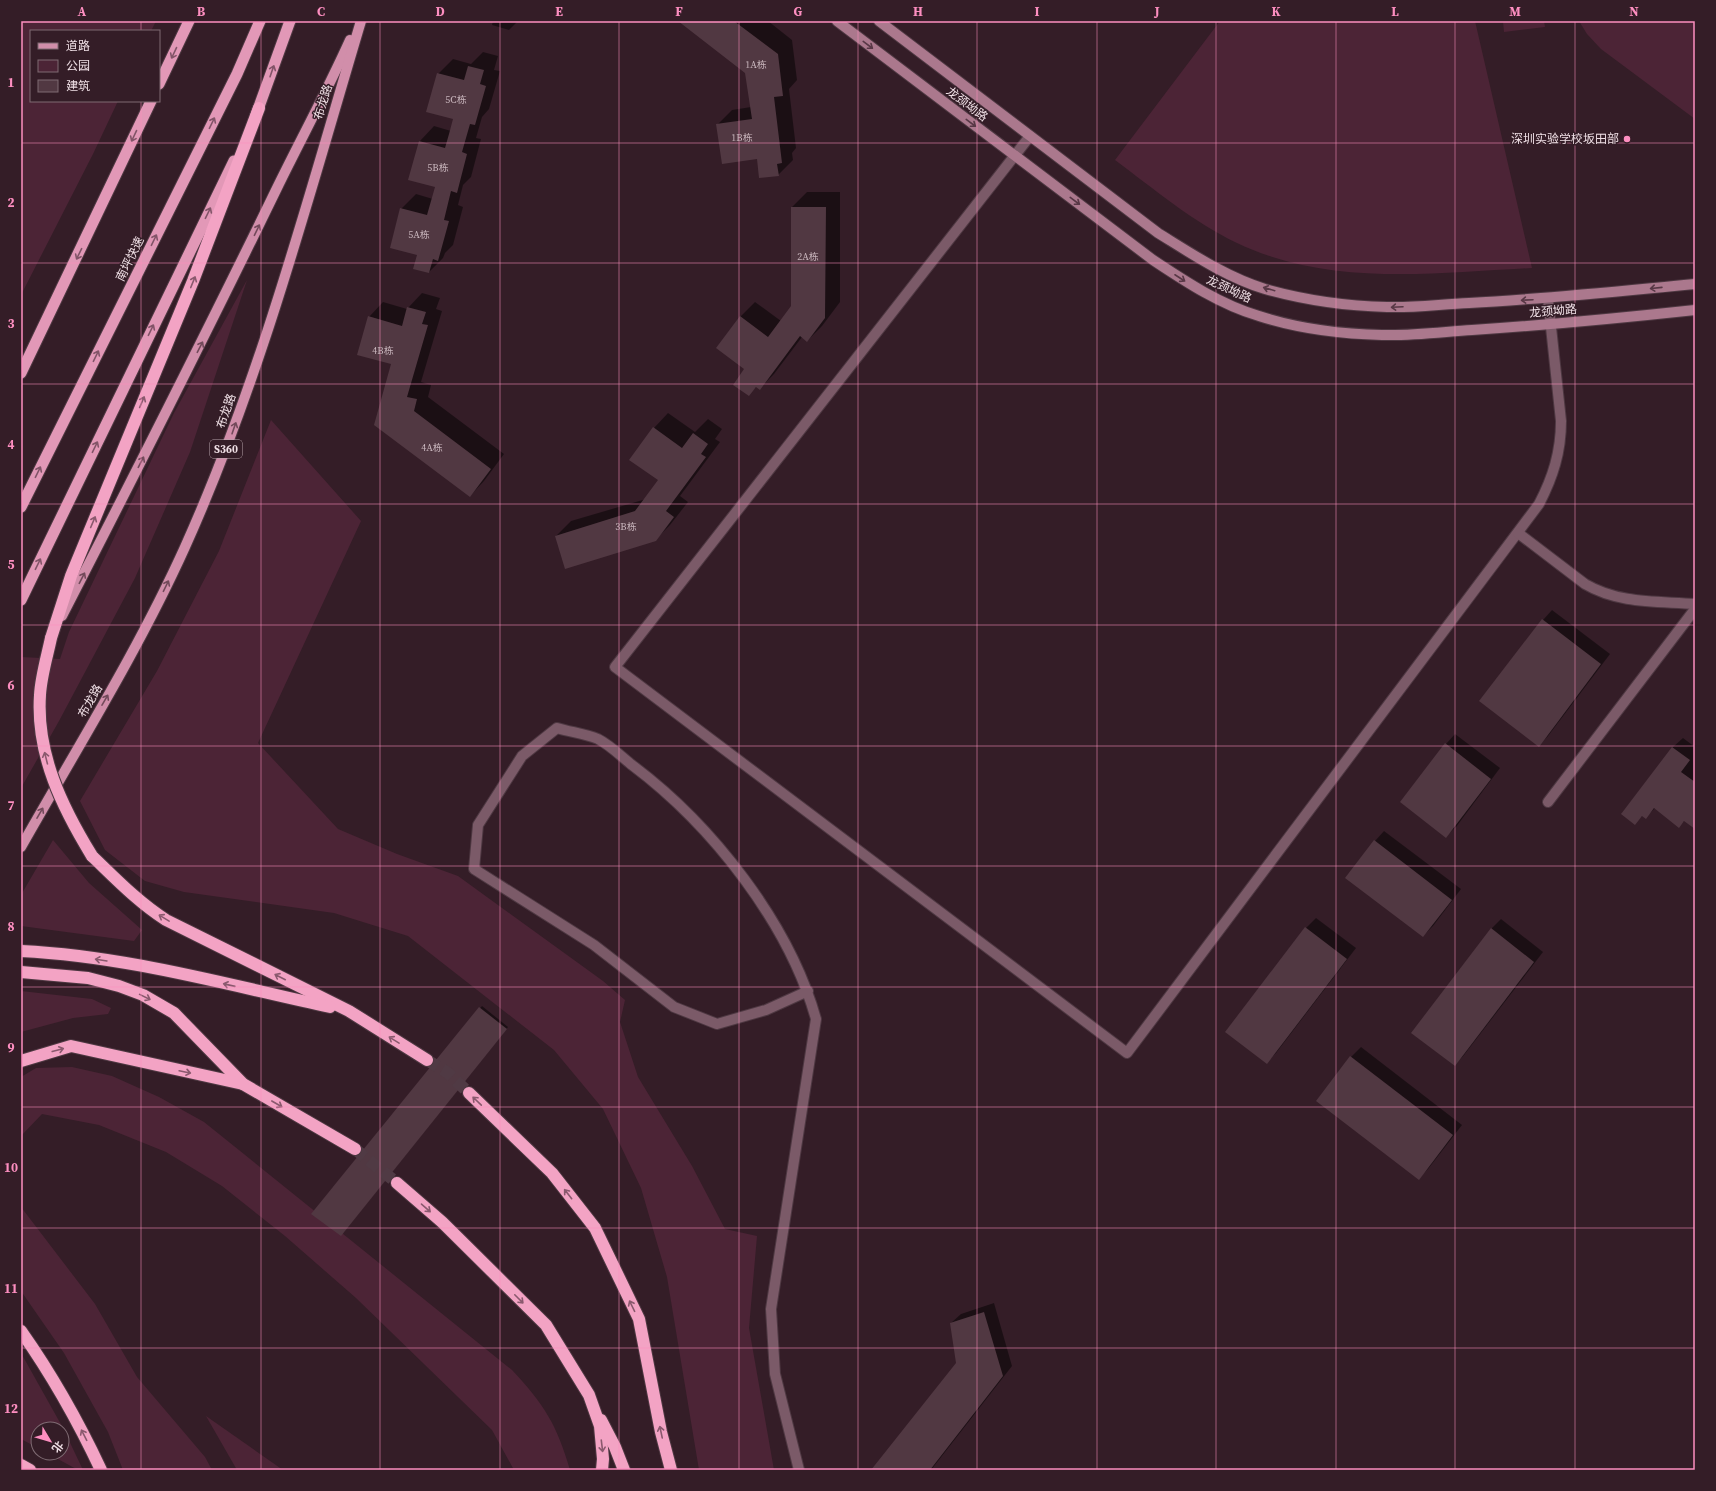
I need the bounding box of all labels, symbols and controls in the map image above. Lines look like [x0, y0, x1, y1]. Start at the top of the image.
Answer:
text: A [78, 3, 87, 20]
text: B [197, 3, 206, 20]
text: C [317, 3, 325, 20]
text: D [435, 3, 445, 20]
text: E [555, 3, 563, 20]
text: F [675, 3, 683, 20]
text: G [794, 3, 803, 20]
text: H [913, 3, 923, 20]
text: I [1034, 3, 1040, 20]
text: J [1153, 3, 1160, 20]
text: K [1271, 3, 1281, 20]
text: L [1391, 3, 1399, 20]
text: M [1509, 3, 1521, 20]
text: N [1629, 3, 1639, 20]
legend [30, 30, 160, 102]
text: 道路 [66, 38, 90, 54]
one-way arrow [862, 40, 873, 49]
one-way arrow [170, 46, 177, 58]
text: 公园 [66, 58, 90, 74]
house number: 1A栋 [745, 58, 767, 71]
one-way arrow [269, 65, 276, 78]
text: 1 [7, 74, 15, 91]
text: 建筑 [66, 78, 90, 94]
street label: 布龙路 [310, 82, 336, 122]
street label: 龙颈坳路 [943, 83, 991, 125]
house number: 5C栋 [445, 93, 467, 106]
one-way arrow [209, 117, 216, 129]
one-way arrow [966, 119, 977, 127]
one-way arrow [130, 130, 137, 142]
house number: 1B栋 [731, 131, 753, 144]
place label: 深圳实验学校坂田部 [1511, 131, 1619, 147]
marker: 深圳实验学校坂田部 [1622, 134, 1632, 144]
house number: 5B栋 [427, 161, 449, 174]
text: 2 [7, 194, 15, 211]
one-way arrow [1069, 197, 1080, 206]
one-way arrow [205, 208, 212, 220]
one-way arrow [254, 224, 261, 236]
house number: 5A栋 [408, 228, 430, 241]
street label: 南坪快速 [112, 234, 148, 284]
one-way arrow [151, 234, 158, 246]
one-way arrow [75, 247, 82, 259]
house number: 2A栋 [797, 250, 819, 263]
street label: 龙颈坳路 [1204, 272, 1254, 306]
one-way arrow [1174, 274, 1185, 282]
one-way arrow [189, 277, 197, 289]
one-way arrow [1650, 284, 1663, 291]
one-way arrow [1262, 285, 1275, 292]
one-way arrow [1521, 296, 1534, 304]
street label: 龙颈坳路 [1528, 301, 1578, 321]
one-way arrow [1391, 303, 1404, 310]
text: 3 [7, 315, 15, 332]
one-way arrow [148, 325, 156, 337]
one-way arrow [196, 341, 204, 353]
house number: 4B栋 [372, 344, 394, 357]
one-way arrow [93, 350, 100, 362]
street label: 布龙路 [213, 391, 239, 431]
one-way arrow [139, 397, 147, 409]
one-way arrow [230, 422, 238, 434]
text: 4 [7, 436, 15, 453]
road number: S360 [210, 440, 242, 458]
house number: 4A栋 [421, 441, 443, 454]
one-way arrow [92, 442, 99, 454]
one-way arrow [137, 457, 145, 469]
one-way arrow [35, 467, 42, 479]
one-way arrow [90, 517, 98, 529]
house number: 3B栋 [615, 520, 637, 533]
text: 5 [7, 556, 15, 573]
one-way arrow [35, 559, 42, 571]
one-way arrow [78, 572, 86, 584]
one-way arrow [163, 580, 170, 592]
text: 6 [7, 677, 15, 694]
street label: 布龙路 [74, 681, 106, 721]
one-way arrow [101, 695, 109, 707]
one-way arrow [42, 752, 49, 765]
text: 7 [7, 797, 15, 814]
one-way arrow [37, 807, 45, 819]
one-way arrow [158, 914, 170, 922]
text: 8 [7, 918, 15, 935]
one-way arrow [95, 956, 108, 964]
one-way arrow [275, 973, 287, 980]
one-way arrow [223, 980, 236, 988]
one-way arrow [138, 994, 150, 1001]
one-way arrow [388, 1035, 400, 1043]
text: 9 [7, 1039, 15, 1056]
one-way arrow [51, 1046, 64, 1053]
one-way arrow [178, 1068, 191, 1076]
one-way arrow [472, 1096, 482, 1106]
one-way arrow [271, 1100, 283, 1108]
text: 10 [4, 1159, 18, 1176]
one-way arrow [564, 1188, 572, 1199]
one-way arrow [421, 1204, 431, 1213]
text: 11 [4, 1280, 18, 1297]
one-way arrow [514, 1294, 524, 1304]
one-way arrow [628, 1300, 636, 1312]
text: 12 [4, 1400, 18, 1417]
north arrow [30, 1421, 70, 1461]
one-way arrow [657, 1426, 665, 1439]
one-way arrow [80, 1429, 87, 1441]
text: 北 [48, 1438, 67, 1456]
one-way arrow [598, 1439, 606, 1452]

